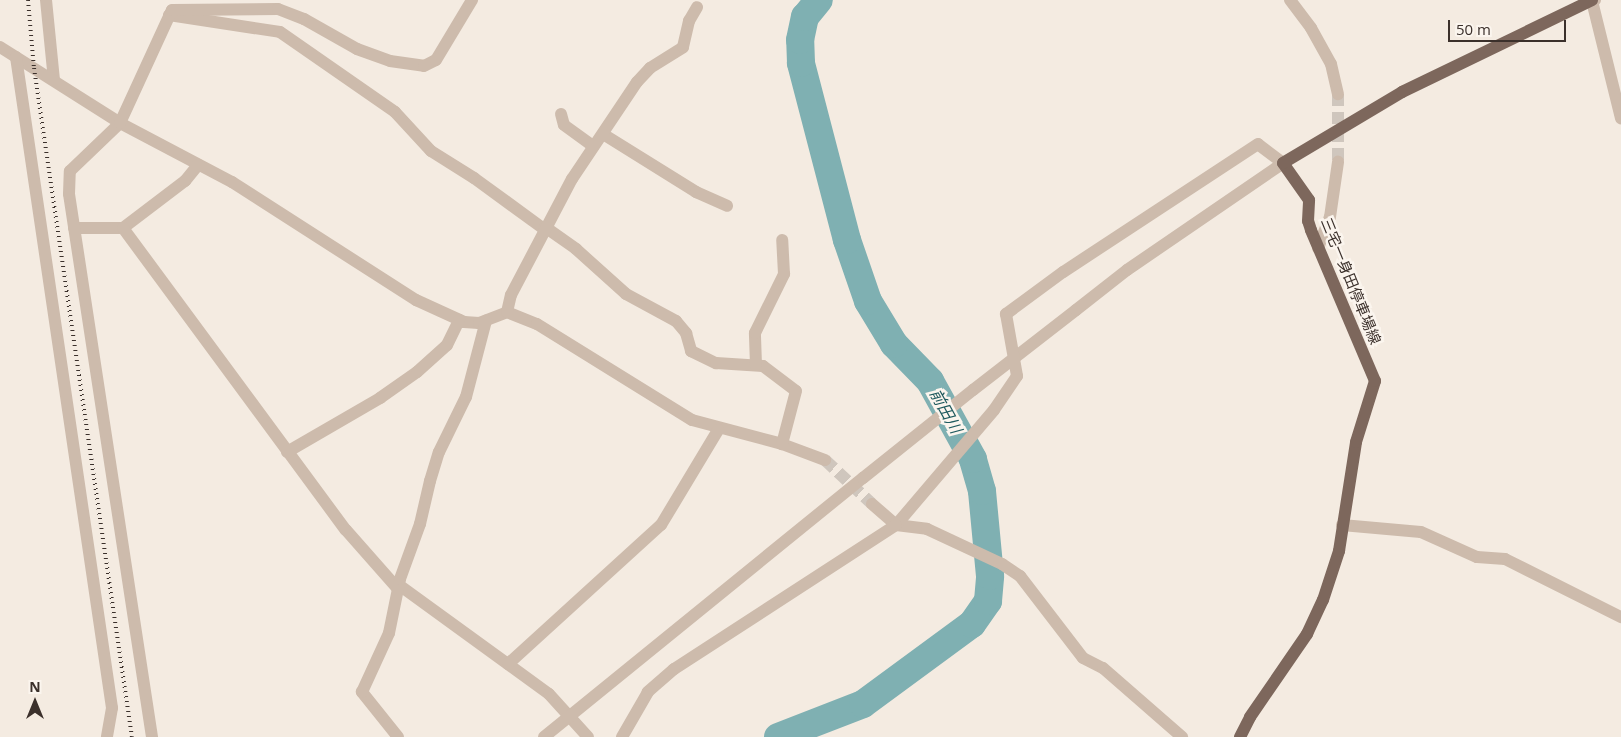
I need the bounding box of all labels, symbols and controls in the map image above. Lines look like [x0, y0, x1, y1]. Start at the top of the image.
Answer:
scale bar [1451, 10, 1568, 42]
text: 50 m [1456, 19, 1491, 39]
street label: 三宅一身田停車場線 [1317, 215, 1385, 347]
water label: 前田川 [926, 385, 966, 437]
north arrow [10, 677, 60, 727]
text: N [29, 677, 41, 696]

